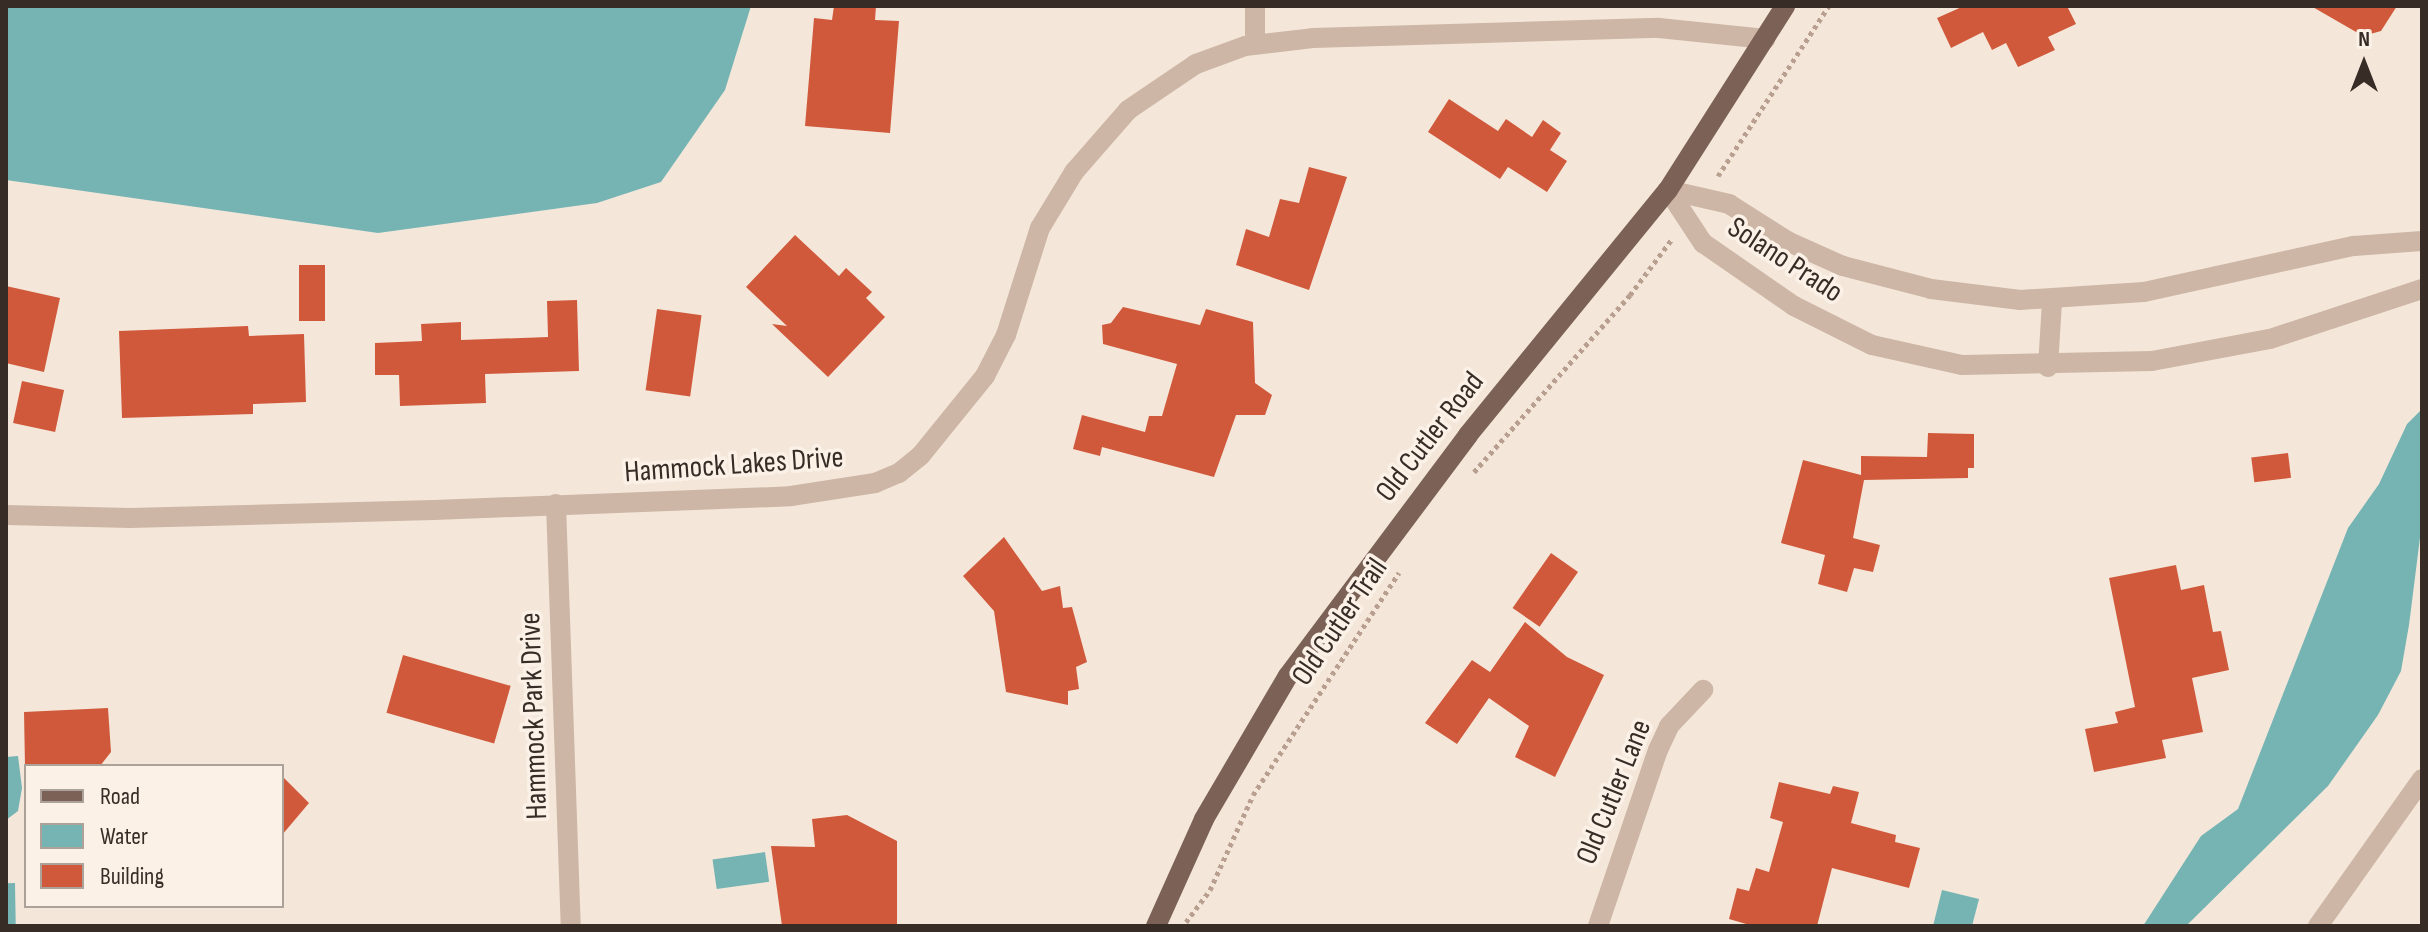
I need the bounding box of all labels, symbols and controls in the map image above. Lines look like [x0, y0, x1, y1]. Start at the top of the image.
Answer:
north arrow [2324, 24, 2404, 104]
text: N [2358, 26, 2370, 53]
street label: Solano Prado [1721, 210, 1849, 310]
street label: Old Cutler Road [1368, 365, 1492, 509]
street label: Hammock Lakes Drive [623, 439, 845, 491]
street label: Old Cutler Trail [1284, 552, 1396, 692]
street label: Hammock Park Drive [512, 612, 556, 820]
street label: Old Cutler Lane [1569, 715, 1659, 869]
legend [24, 764, 284, 908]
text: Road [100, 782, 140, 811]
text: Water [100, 822, 148, 851]
text: Building [100, 862, 164, 891]

